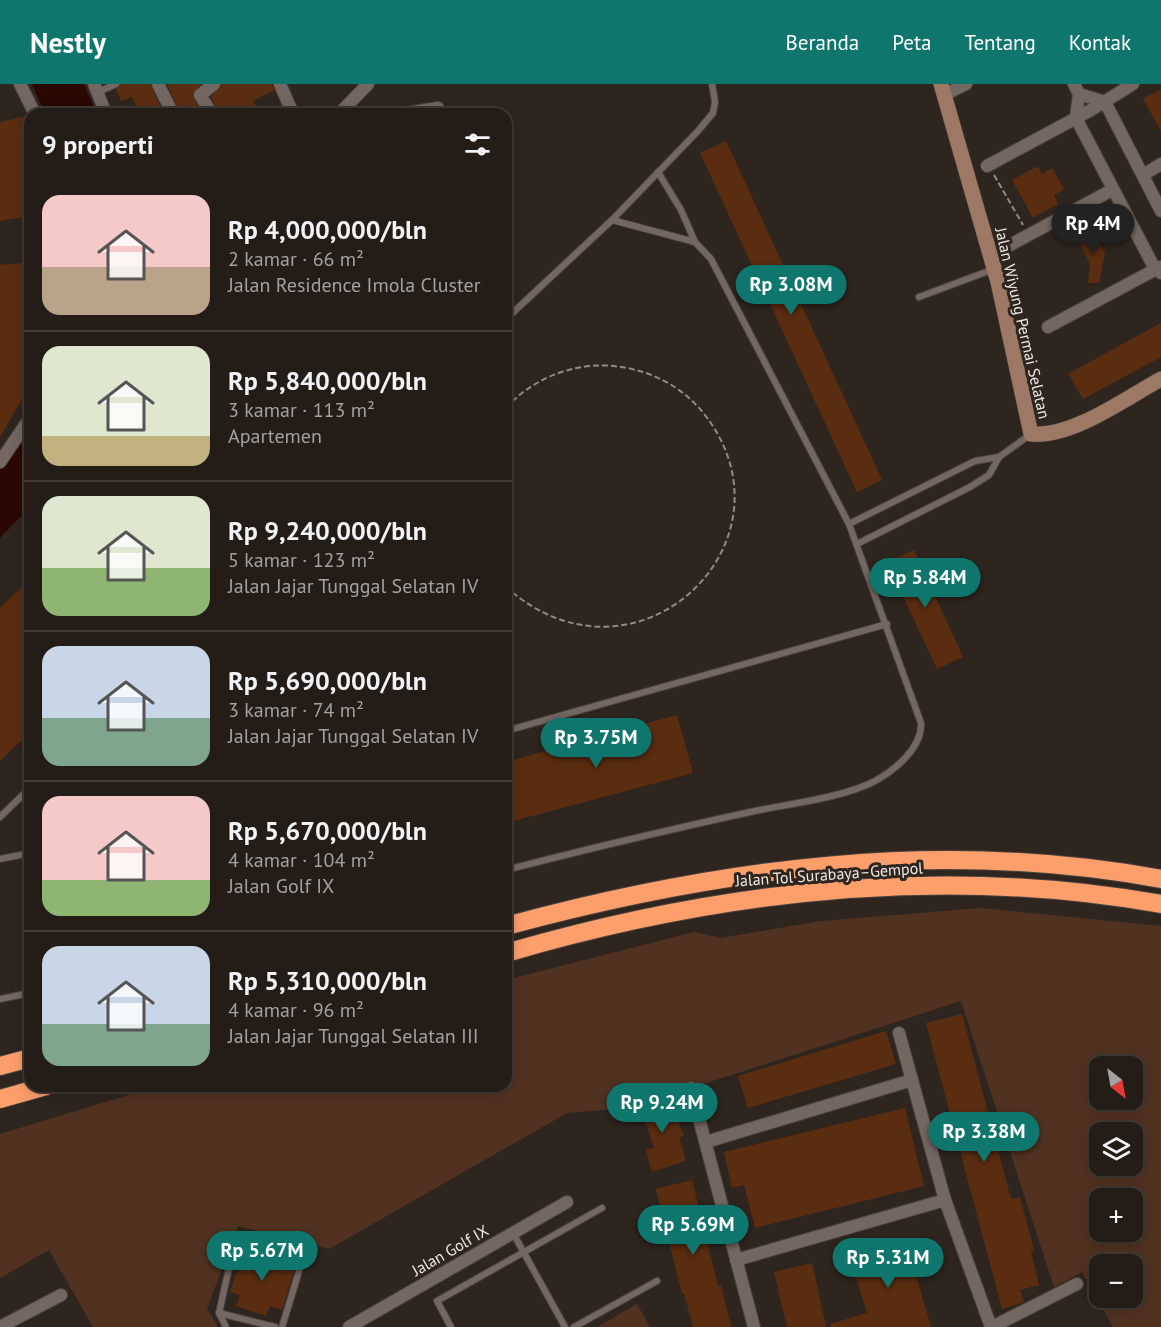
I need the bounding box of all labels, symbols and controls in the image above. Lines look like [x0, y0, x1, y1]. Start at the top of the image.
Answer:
text: Nestly [30, 24, 106, 61]
text: Beranda [786, 29, 859, 56]
text: Peta [892, 29, 931, 56]
text: Tentang [964, 29, 1036, 56]
text: Kontak [1069, 29, 1131, 56]
text: 9 properti [42, 128, 154, 161]
icon: filters [461, 128, 494, 161]
pin: Rp 4M [1051, 204, 1135, 255]
text: Rp 4M [1065, 210, 1121, 236]
text: Rp 4,000,000/bln [228, 213, 427, 246]
icon: home [90, 219, 162, 291]
street label: Jalan Wiyung Permai Selatan [991, 224, 1055, 421]
text: 2 kamar · 66 m² [228, 246, 364, 272]
pin: Rp 3.08M [729, 265, 853, 316]
text: Rp 3.08M [750, 271, 832, 297]
text: Jalan Residence Imola Cluster [228, 272, 480, 298]
text: Rp 5,840,000/bln [228, 364, 427, 397]
icon: home [90, 370, 162, 442]
text: 3 kamar · 113 m² [228, 397, 375, 423]
text: Apartemen [228, 423, 322, 449]
text: Rp 9,240,000/bln [228, 514, 427, 547]
icon: home [90, 520, 162, 592]
text: 5 kamar · 123 m² [228, 547, 375, 573]
pin: Rp 5.84M [863, 558, 987, 609]
text: Rp 5.84M [884, 564, 966, 590]
text: Jalan Jajar Tunggal Selatan IV [228, 573, 478, 599]
text: Rp 5,690,000/bln [228, 664, 427, 697]
icon: home [90, 670, 162, 742]
text: 3 kamar · 74 m² [228, 697, 364, 723]
pin: Rp 3.75M [534, 718, 658, 769]
text: Jalan Jajar Tunggal Selatan IV [228, 723, 478, 749]
text: Rp 3.75M [555, 724, 637, 750]
text: Rp 5,670,000/bln [228, 814, 427, 847]
icon: home [90, 820, 162, 892]
text: 4 kamar · 104 m² [228, 847, 375, 873]
street label: Jalan Tol Surabaya–Gempol [734, 857, 924, 891]
text: Jalan Golf IX [228, 873, 334, 899]
text: Rp 5,310,000/bln [228, 964, 427, 997]
icon: home [90, 970, 162, 1042]
text: 4 kamar · 96 m² [228, 997, 364, 1023]
text: Jalan Jajar Tunggal Selatan III [228, 1023, 479, 1049]
north arrow [1089, 1056, 1143, 1110]
map controls [1089, 1056, 1143, 1308]
pin: Rp 9.24M [600, 1083, 724, 1134]
text: Rp 9.24M [621, 1089, 703, 1115]
pin: Rp 3.38M [922, 1112, 1046, 1163]
text: Rp 3.38M [943, 1118, 1025, 1144]
button: layers [1089, 1122, 1143, 1176]
button: + [1089, 1188, 1143, 1242]
pin: Rp 5.69M [631, 1205, 755, 1256]
text: Rp 5.69M [652, 1211, 734, 1237]
street label: Jalan Golf IX [407, 1220, 492, 1280]
pin: Rp 5.67M [200, 1231, 324, 1282]
text: Rp 5.67M [221, 1237, 303, 1263]
pin: Rp 5.31M [826, 1238, 950, 1289]
text: Rp 5.31M [847, 1244, 929, 1270]
button: − [1089, 1254, 1143, 1308]

